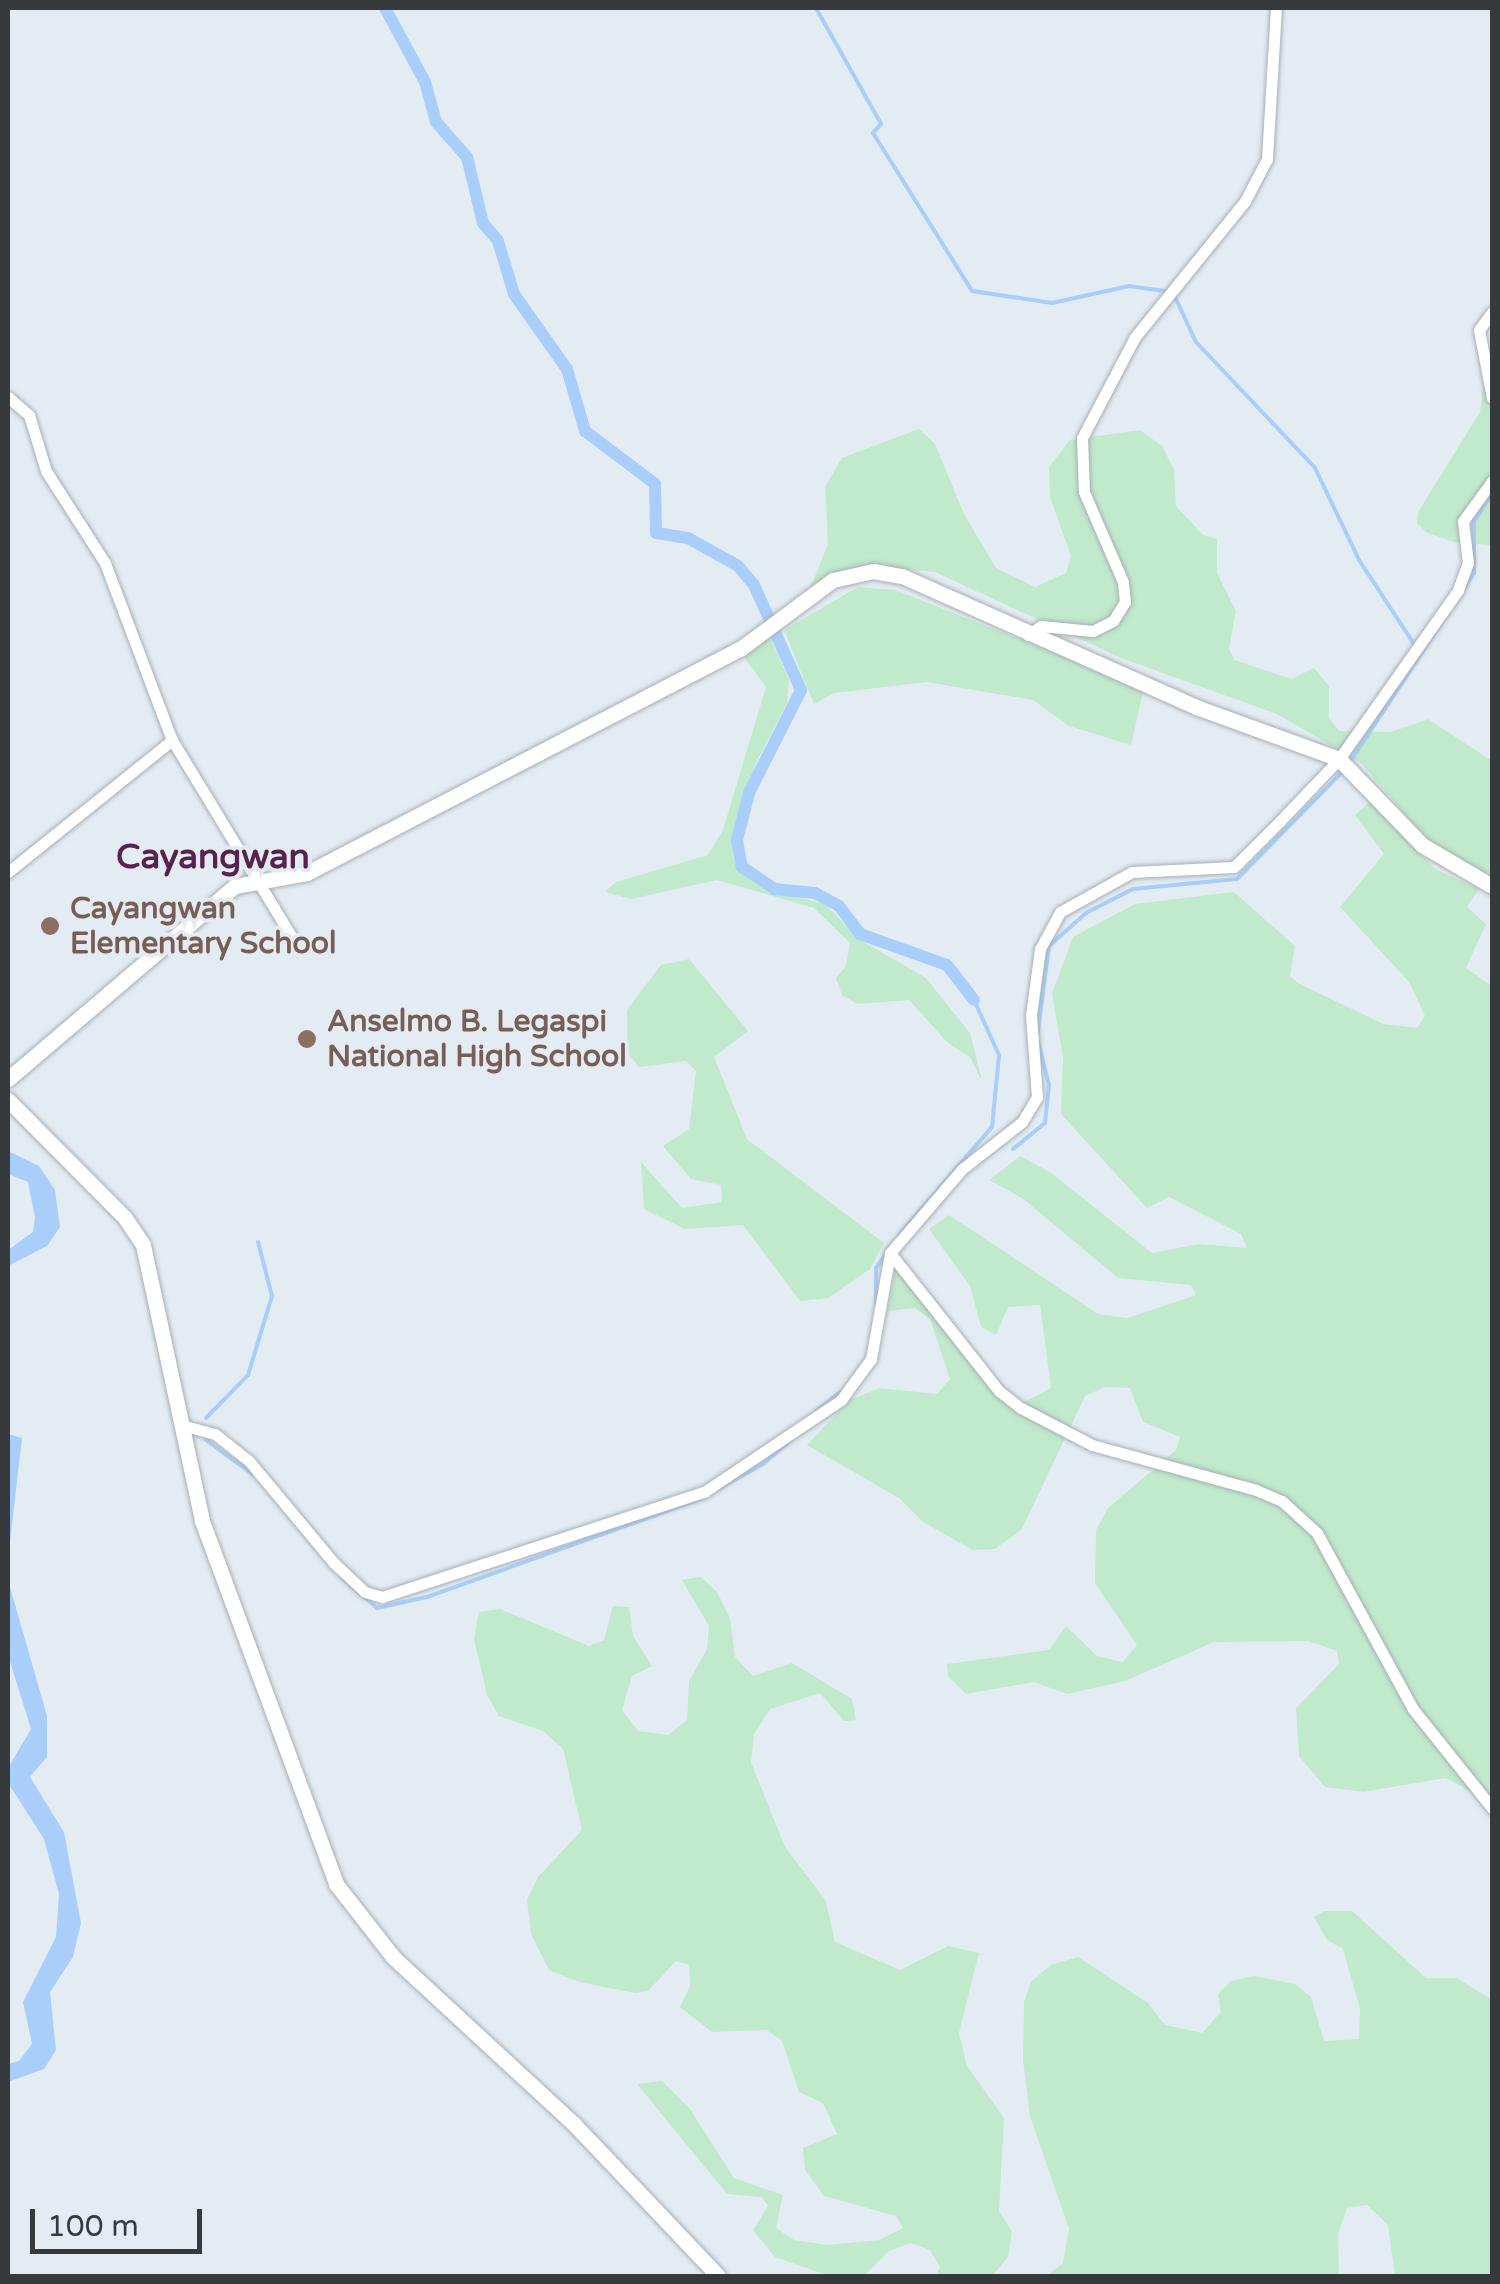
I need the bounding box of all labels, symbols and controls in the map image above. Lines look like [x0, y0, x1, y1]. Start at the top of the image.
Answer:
district label: Cayangwan [116, 836, 310, 878]
place label: Cayangwan Elementary School [70, 891, 336, 962]
marker: Cayangwan Elementary School [39, 915, 61, 937]
place label: Anselmo B. Legaspi National High School [327, 1004, 627, 1074]
marker: Anselmo B. Legaspi National High School [296, 1028, 318, 1050]
scale bar [35, 2189, 208, 2251]
text: 100 m [47, 2208, 139, 2245]

